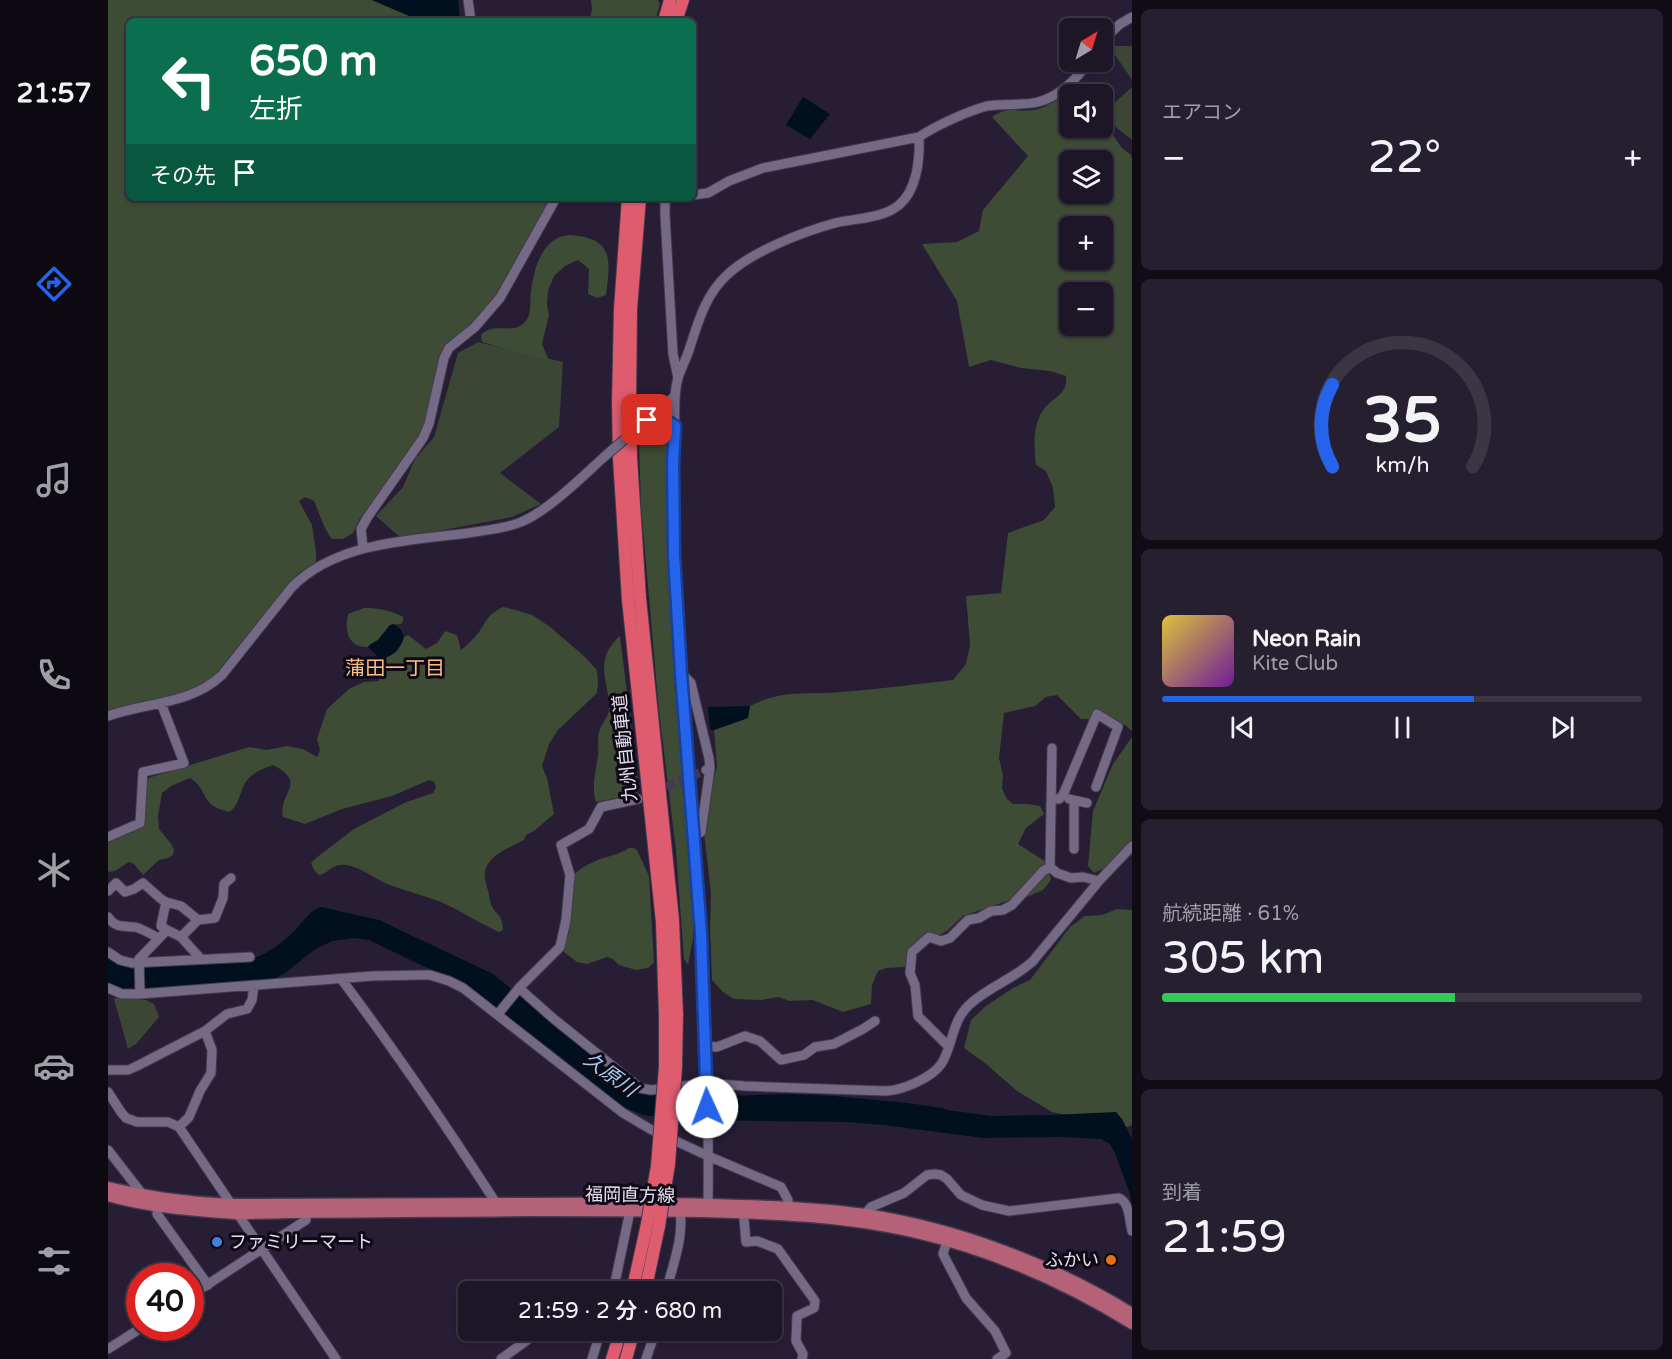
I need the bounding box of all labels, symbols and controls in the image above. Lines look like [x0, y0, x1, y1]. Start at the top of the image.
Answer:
north arrow [1059, 18, 1113, 72]
map controls [1059, 18, 1113, 336]
text: 650 m [249, 36, 378, 87]
icon: left [150, 42, 228, 120]
text: 21:57 [17, 77, 91, 110]
button: sound [1059, 84, 1113, 138]
text: 左折 [249, 93, 303, 126]
text: エアコン [1162, 101, 1242, 125]
text: 22° [1368, 131, 1441, 185]
text: − [1162, 139, 1186, 178]
text: + [1623, 139, 1642, 178]
button: layers [1059, 150, 1113, 204]
icon: arrive [228, 156, 261, 189]
text: その先 [150, 163, 216, 189]
button: + [1059, 216, 1113, 270]
icon: directions [33, 263, 75, 305]
button: − [1059, 282, 1113, 336]
text: 35 [1363, 384, 1441, 459]
pin [621, 394, 672, 445]
icon: arrive [630, 403, 663, 436]
text: km/h [1375, 452, 1429, 478]
icon: music [33, 459, 75, 501]
text: Neon Rain [1252, 626, 1361, 652]
text: Kite Club [1252, 652, 1338, 676]
icon: phone [33, 654, 75, 696]
district label: 蒲田一丁目 [345, 657, 445, 681]
street label: 九州自動車道 [608, 693, 642, 803]
icon: previous [1226, 711, 1259, 744]
icon: pause [1386, 711, 1419, 744]
icon: next [1546, 711, 1579, 744]
icon: climate [33, 849, 75, 891]
text: 航続距離 · 61% [1162, 902, 1299, 926]
text: 305 km [1162, 932, 1324, 986]
icon: car [33, 1045, 75, 1087]
water label: 久原川 [579, 1048, 643, 1104]
position arrow [675, 1075, 739, 1139]
text: 到着 [1162, 1181, 1202, 1205]
street label: 福岡直方線 [585, 1183, 675, 1207]
text: 21:59 [1162, 1211, 1287, 1265]
place label: ファミリーマート [229, 1231, 373, 1253]
marker: ファミリーマート [210, 1235, 224, 1249]
icon: filters [33, 1240, 75, 1282]
place label: ふかい [1045, 1249, 1099, 1271]
marker: ふかい [1104, 1253, 1118, 1267]
speed limit sign: 40 [126, 1263, 204, 1341]
text: 21:59 · 2 分 · 680 m [518, 1298, 722, 1324]

